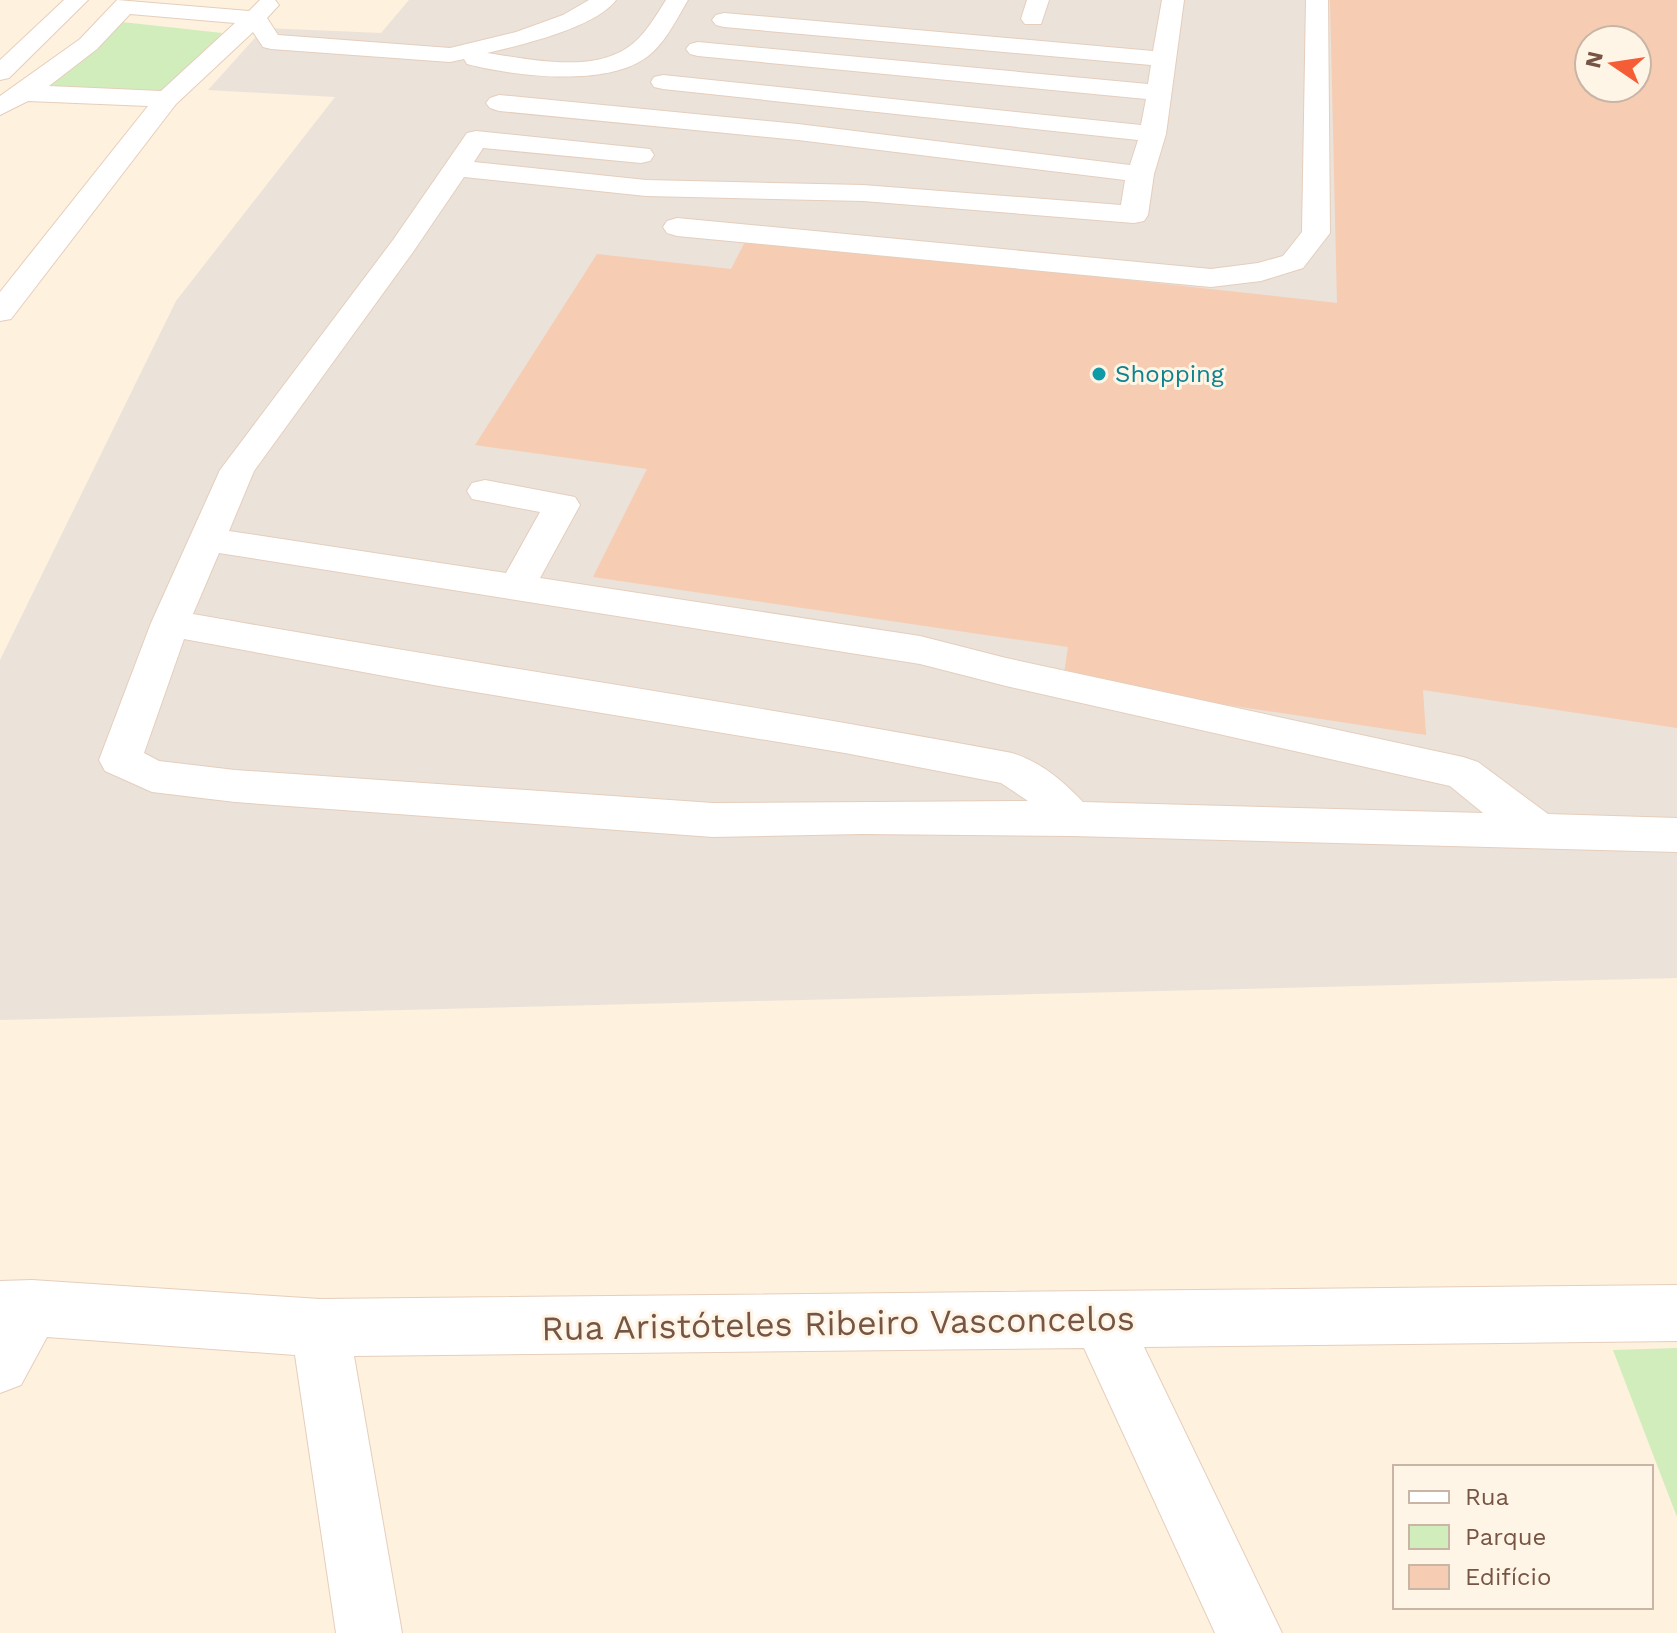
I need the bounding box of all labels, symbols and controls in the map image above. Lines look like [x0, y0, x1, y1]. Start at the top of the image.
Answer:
north arrow [1573, 24, 1653, 104]
text: N [1580, 49, 1608, 70]
place label: Shopping [1115, 360, 1224, 388]
marker: Shopping [1090, 365, 1108, 383]
street label: Rua Aristóteles Ribeiro Vasconcelos [541, 1298, 1135, 1348]
legend [1393, 1465, 1653, 1609]
text: Rua [1465, 1483, 1509, 1511]
text: Parque [1465, 1523, 1546, 1551]
text: Edifício [1465, 1563, 1551, 1591]

